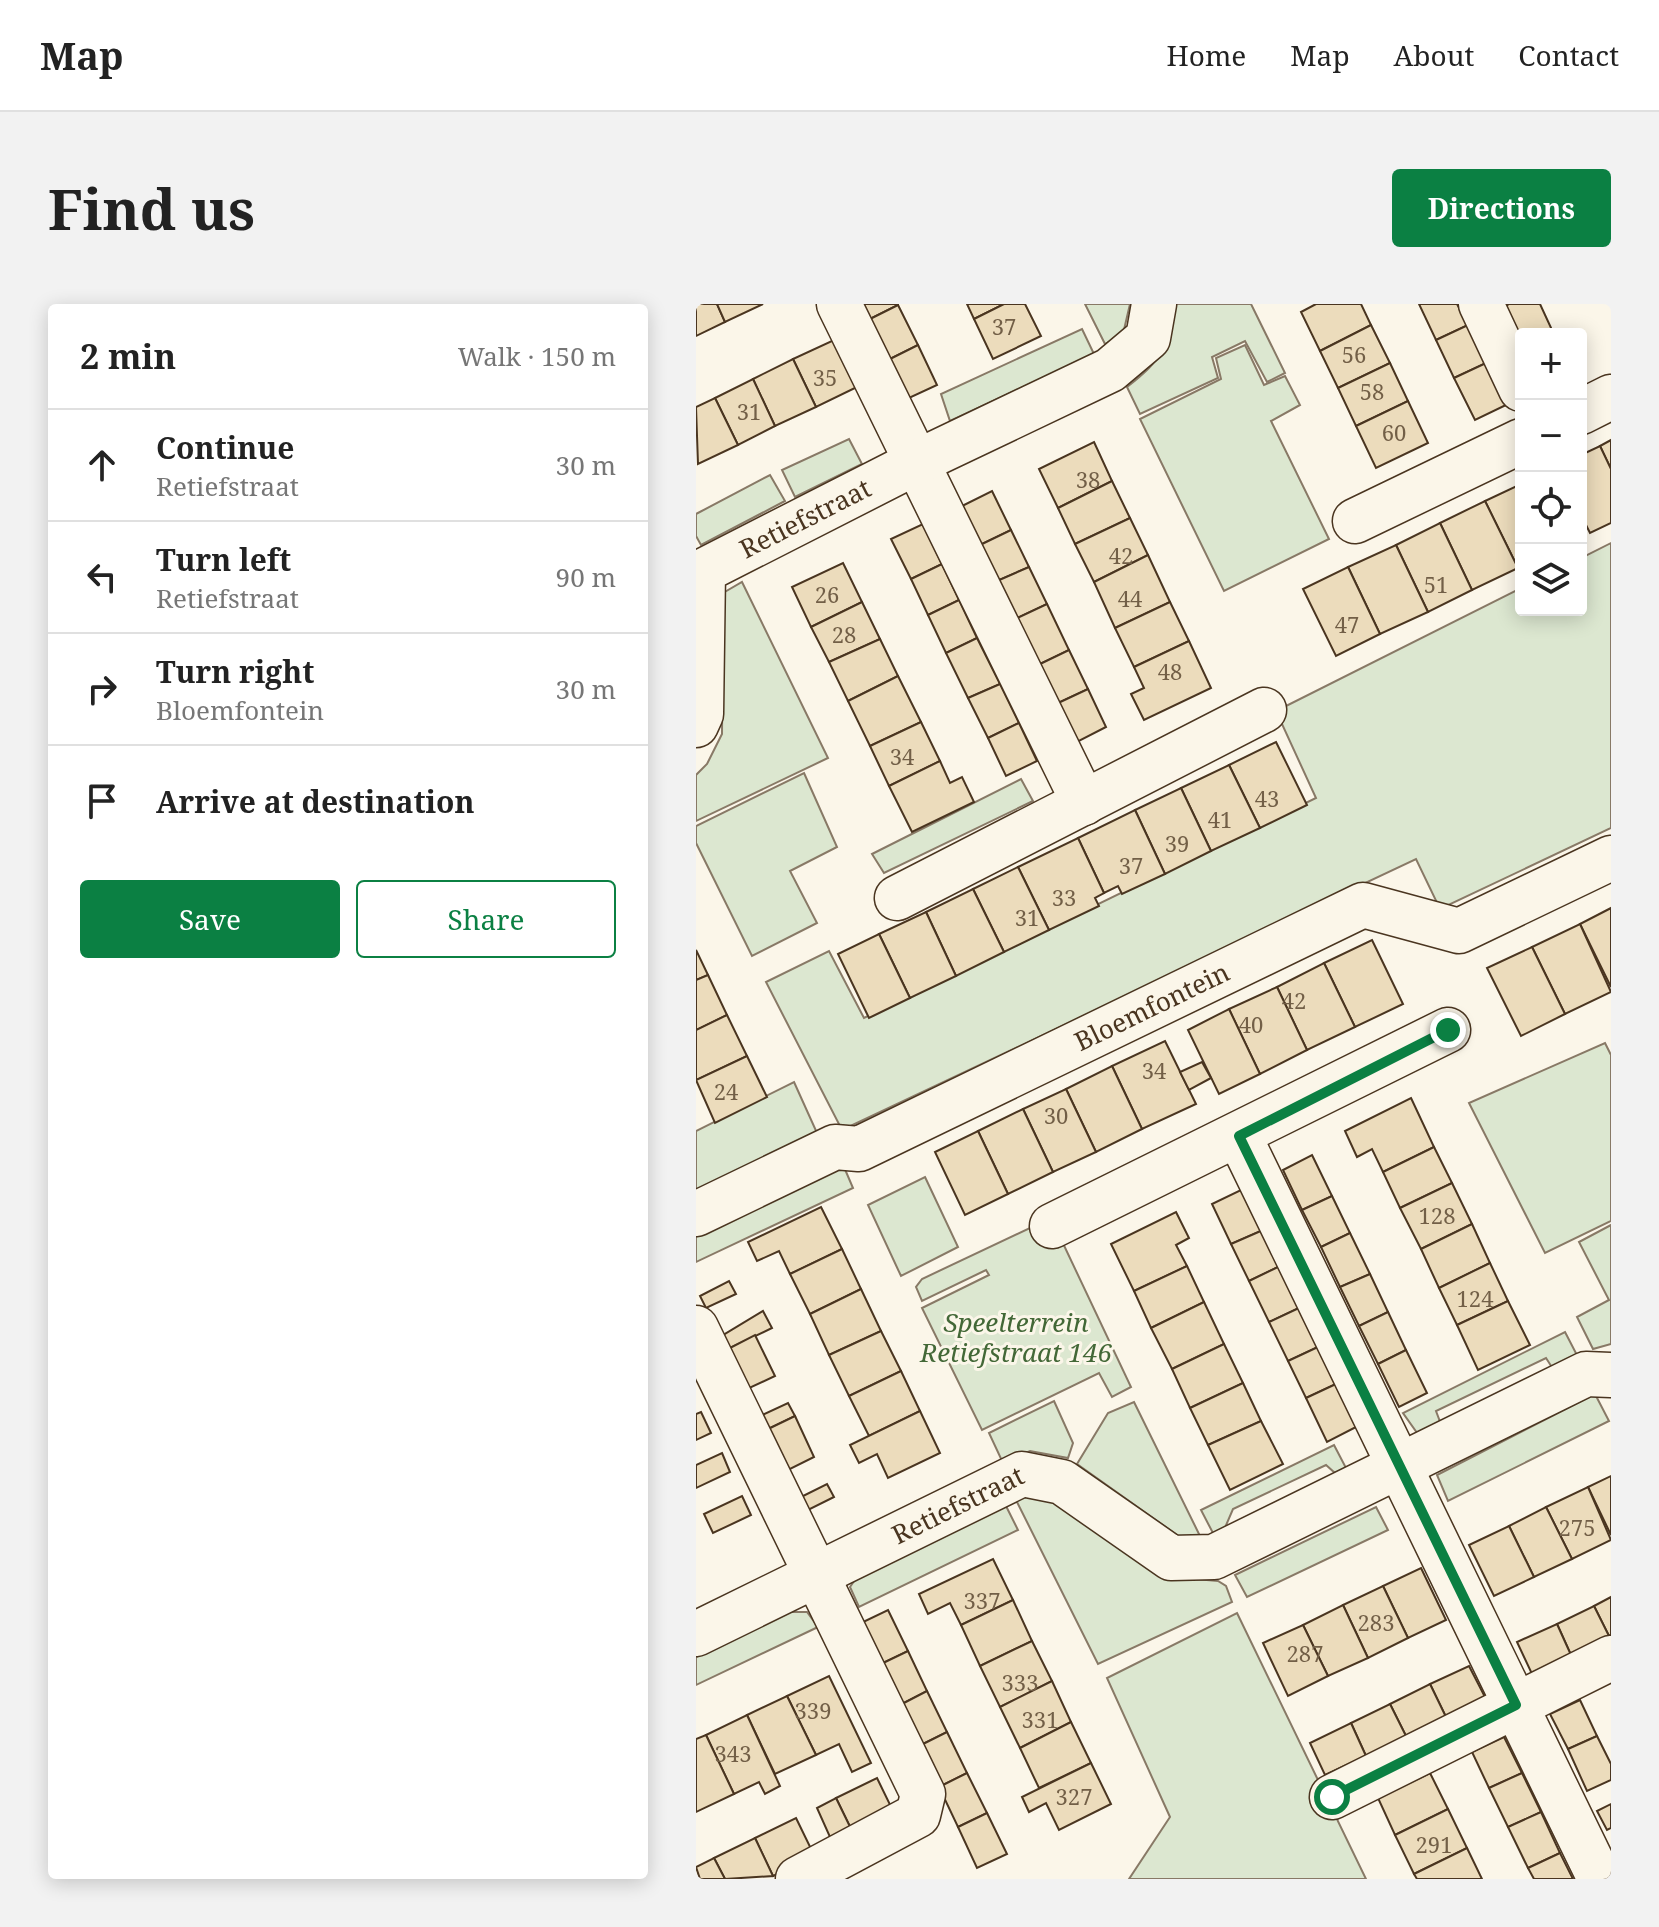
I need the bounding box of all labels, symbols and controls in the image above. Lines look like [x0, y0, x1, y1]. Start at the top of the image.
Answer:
text: Map [40, 29, 124, 81]
text: Home [1167, 36, 1246, 74]
text: Map [1290, 36, 1350, 74]
text: About [1394, 36, 1474, 74]
text: Contact [1518, 36, 1619, 74]
button: Directions [1392, 169, 1611, 247]
text: Find us [48, 170, 255, 246]
house number: 37 [992, 311, 1016, 341]
map controls [1515, 328, 1587, 616]
button: + [1515, 328, 1587, 400]
text: 2 min [80, 333, 176, 379]
text: Walk · 150 m [458, 338, 616, 374]
house number: 56 [1342, 339, 1366, 369]
house number: 35 [813, 362, 837, 392]
house number: 58 [1360, 376, 1384, 406]
house number: 31 [737, 396, 761, 426]
button: − [1515, 400, 1587, 472]
house number: 60 [1382, 417, 1406, 447]
text: Continue [156, 427, 294, 468]
icon: ahead [80, 443, 124, 487]
text: 30 m [556, 447, 616, 483]
house number: 38 [1076, 464, 1100, 494]
text: Retiefstraat [156, 468, 299, 504]
street label: Retiefstraat [733, 469, 877, 566]
button: locate [1515, 472, 1587, 544]
text: Turn left [156, 539, 291, 580]
house number: 42 [1109, 540, 1133, 570]
button: layers [1515, 544, 1587, 616]
icon: left [80, 555, 124, 599]
text: 90 m [556, 559, 616, 595]
house number: 51 [1424, 569, 1448, 599]
house number: 26 [815, 579, 839, 609]
text: Retiefstraat [156, 580, 299, 616]
house number: 44 [1118, 583, 1142, 613]
house number: 47 [1335, 609, 1359, 639]
house number: 28 [832, 619, 856, 649]
text: Turn right [156, 651, 314, 692]
house number: 48 [1158, 656, 1182, 686]
icon: right [80, 667, 124, 711]
text: 30 m [556, 671, 616, 707]
text: Bloemfontein [156, 692, 324, 728]
house number: 34 [890, 741, 914, 771]
icon: arrive [80, 779, 124, 823]
text: Arrive at destination [156, 781, 475, 822]
house number: 43 [1255, 783, 1279, 813]
house number: 41 [1208, 804, 1232, 834]
house number: 39 [1165, 828, 1189, 858]
house number: 37 [1119, 850, 1143, 880]
button: Save [80, 880, 340, 958]
button: Share [356, 880, 616, 958]
house number: 33 [1052, 882, 1076, 912]
house number: 31 [1015, 902, 1039, 932]
street label: Bloemfontein [1068, 953, 1235, 1059]
house number: 42 [1282, 985, 1306, 1015]
house number: 40 [1239, 1009, 1263, 1039]
route end [1430, 1012, 1466, 1048]
house number: 34 [1142, 1055, 1166, 1085]
house number: 24 [714, 1076, 738, 1106]
house number: 30 [1044, 1100, 1068, 1130]
house number: 128 [1419, 1200, 1455, 1230]
house number: 124 [1457, 1283, 1493, 1313]
park label: Speelterrein Retiefstraat 146 [919, 1304, 1112, 1370]
street label: Retiefstraat [886, 1457, 1030, 1552]
house number: 275 [1559, 1512, 1595, 1542]
house number: 337 [964, 1585, 1000, 1615]
house number: 283 [1358, 1607, 1394, 1637]
house number: 287 [1287, 1638, 1323, 1668]
house number: 333 [1002, 1667, 1038, 1697]
house number: 339 [795, 1695, 831, 1725]
house number: 331 [1022, 1704, 1058, 1734]
house number: 343 [715, 1738, 751, 1768]
route start [1314, 1779, 1350, 1815]
house number: 327 [1056, 1781, 1092, 1811]
house number: 291 [1416, 1829, 1452, 1859]

